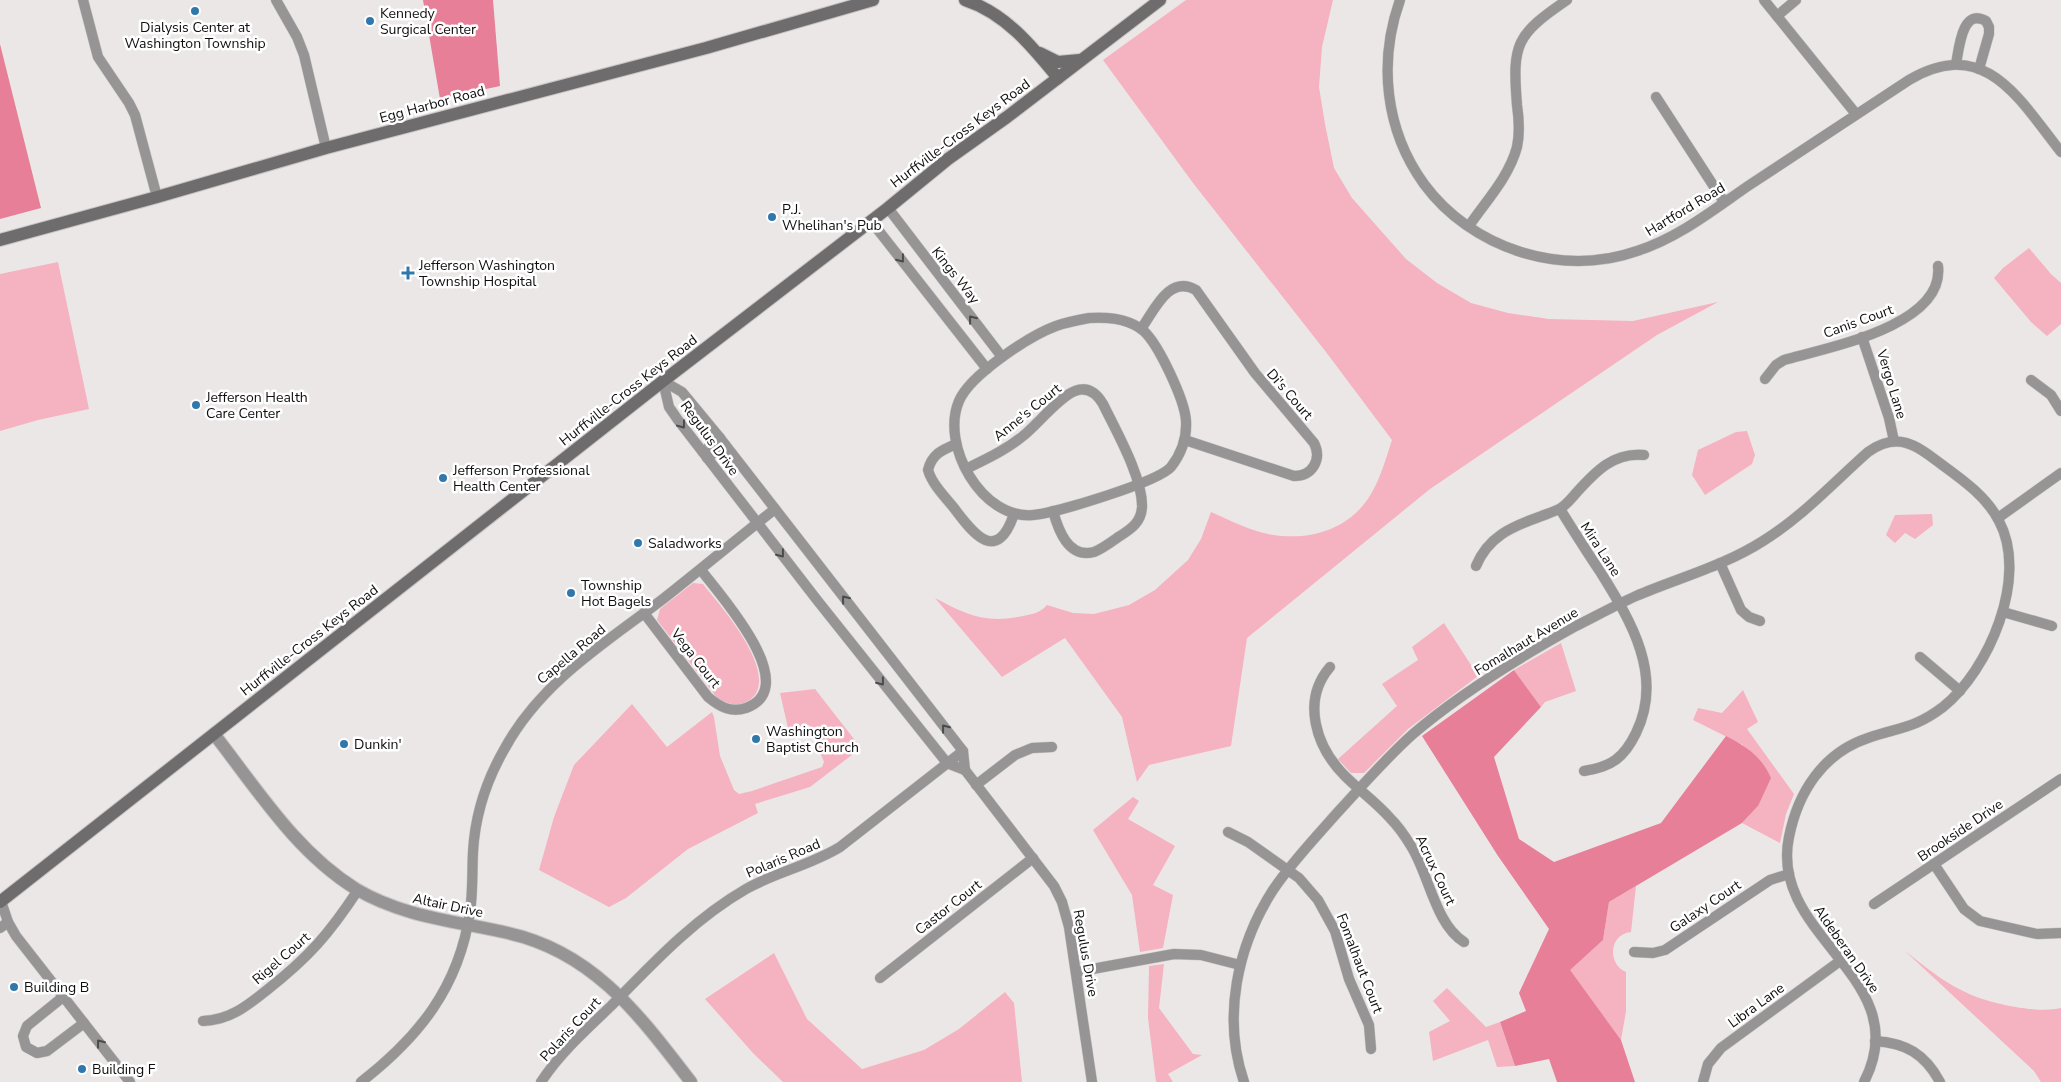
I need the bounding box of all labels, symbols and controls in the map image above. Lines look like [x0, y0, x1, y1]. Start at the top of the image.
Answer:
place label: Kennedy Surgical Center [380, 4, 476, 39]
marker: Dialysis Center at Washington Township [189, 5, 201, 17]
marker: Kennedy Surgical Center [364, 15, 376, 27]
place label: Dialysis Center at Washington Township [124, 18, 266, 53]
street label: Hurffville-Cross Keys Road [887, 75, 1034, 192]
street label: Egg Harbor Road [377, 81, 487, 128]
street label: Hartford Road [1642, 178, 1729, 241]
place label: P.J. Whelihan's Pub [782, 200, 882, 235]
marker: P.J. Whelihan's Pub [766, 211, 778, 223]
street label: Kings Way [927, 243, 984, 308]
one-way arrow [896, 253, 904, 262]
place label: Jefferson Washington Township Hospital [418, 256, 555, 291]
marker: Jefferson Washington Township Hospital [401, 266, 415, 280]
street label: Canis Court [1821, 300, 1896, 343]
one-way arrow [970, 316, 978, 325]
street label: Hurffville-Cross Keys Road [555, 331, 701, 450]
street label: Vergo Lane [1872, 346, 1911, 421]
street label: Di's Court [1262, 365, 1317, 424]
street label: Anne's Court [990, 379, 1065, 446]
place label: Jefferson Health Care Center [205, 388, 308, 423]
street label: Regulus Drive [676, 397, 743, 480]
marker: Jefferson Health Care Center [190, 399, 202, 411]
one-way arrow [676, 419, 685, 429]
place label: Jefferson Professional Health Center [452, 461, 590, 496]
marker: Jefferson Professional Health Center [437, 472, 449, 484]
street label: Mira Lane [1576, 518, 1625, 580]
place label: Saladworks [648, 534, 722, 553]
marker: Saladworks [632, 537, 644, 549]
one-way arrow [775, 548, 784, 558]
place label: Township Hot Bagels [581, 576, 651, 611]
street label: Hurffville-Cross Keys Road [236, 581, 382, 700]
marker: Township Hot Bagels [565, 587, 577, 599]
one-way arrow [842, 595, 851, 605]
street label: Fomalhaut Avenue [1471, 603, 1582, 680]
street label: Capella Road [533, 620, 610, 689]
street label: Vega Court [666, 624, 725, 692]
one-way arrow [875, 676, 884, 686]
place label: Washington Baptist Church [766, 722, 859, 757]
one-way arrow [941, 724, 950, 733]
marker: Washington Baptist Church [750, 733, 762, 745]
place label: Dunkin' [354, 735, 402, 754]
marker: Dunkin' [338, 738, 350, 750]
street label: Brookside Drive [1914, 795, 2007, 866]
street label: Acrux Court [1411, 832, 1460, 908]
street label: Polaris Road [743, 834, 823, 883]
street label: Castor Court [911, 875, 985, 939]
street label: Galaxy Court [1666, 876, 1745, 937]
street label: Altair Drive [411, 889, 485, 922]
street label: Aldeberan Drive [1809, 902, 1884, 997]
street label: Regulus Drive [1068, 908, 1103, 998]
street label: Fomalhaut Court [1332, 911, 1387, 1016]
street label: Rigel Court [248, 928, 314, 989]
place label: Building B [24, 978, 89, 997]
street label: Libra Lane [1724, 978, 1788, 1032]
marker: Building B [8, 981, 20, 993]
street label: Polaris Court [536, 993, 605, 1066]
one-way arrow [96, 1040, 105, 1049]
place label: Building F [92, 1060, 156, 1079]
marker: Building F [76, 1063, 88, 1075]

